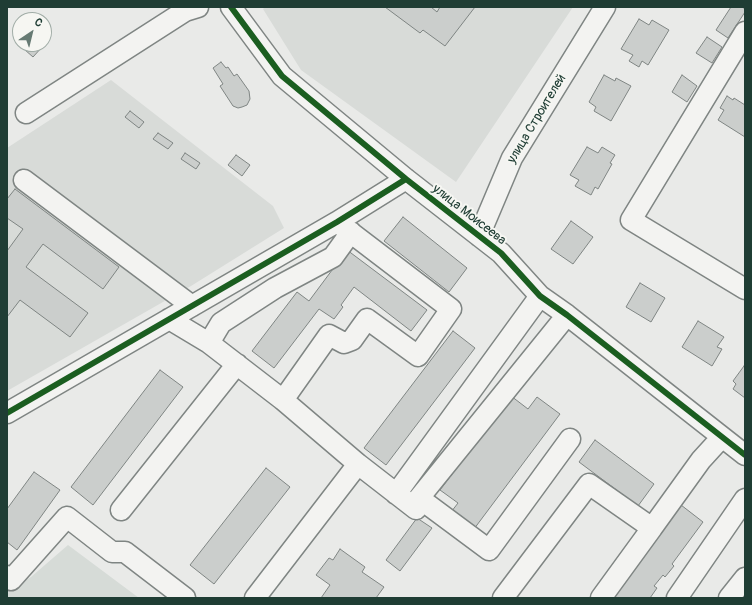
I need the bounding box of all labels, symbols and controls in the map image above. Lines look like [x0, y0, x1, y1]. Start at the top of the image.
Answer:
north arrow [12, 12, 52, 52]
text: С [32, 15, 45, 30]
street label: улица Строителей [504, 72, 570, 166]
street label: улица Моисеева [429, 181, 509, 249]

